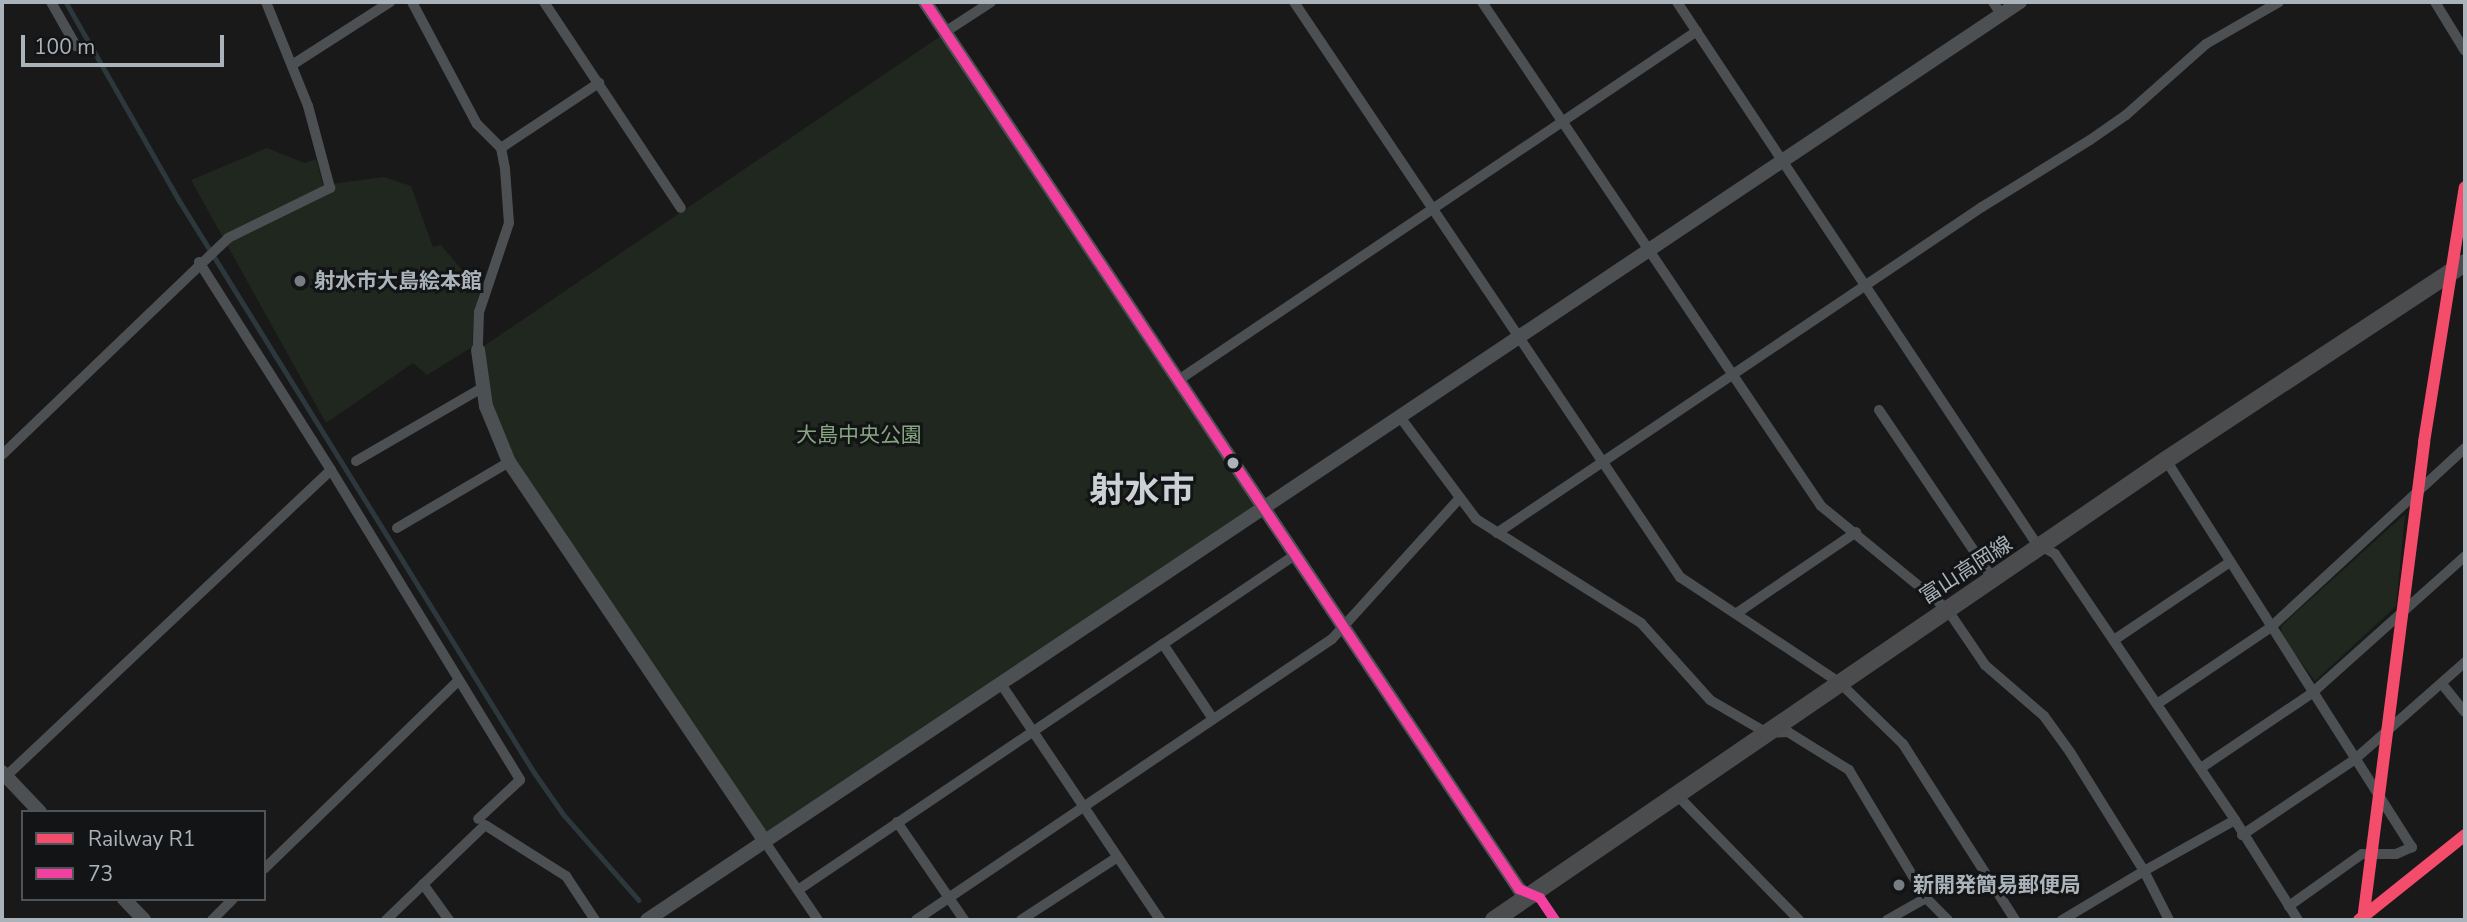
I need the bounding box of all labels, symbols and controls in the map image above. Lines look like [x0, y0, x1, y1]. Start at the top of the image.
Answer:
scale bar [24, 21, 228, 65]
text: 100 m [34, 33, 95, 61]
place label: 射水市大島絵本館 [314, 268, 482, 294]
marker: 射水市大島絵本館 [292, 273, 308, 289]
park label: 大島中央公園 [796, 422, 922, 448]
unlabelled marker [1226, 456, 1240, 470]
district label: 射水市 [1090, 470, 1194, 512]
street label: 富山高岡線 [1915, 531, 2017, 609]
legend [21, 810, 266, 901]
text: Railway R1 [88, 825, 195, 853]
text: 73 [88, 860, 113, 888]
place label: 新開発簡易郵便局 [1913, 872, 2081, 898]
marker: 新開発簡易郵便局 [1891, 877, 1907, 893]

